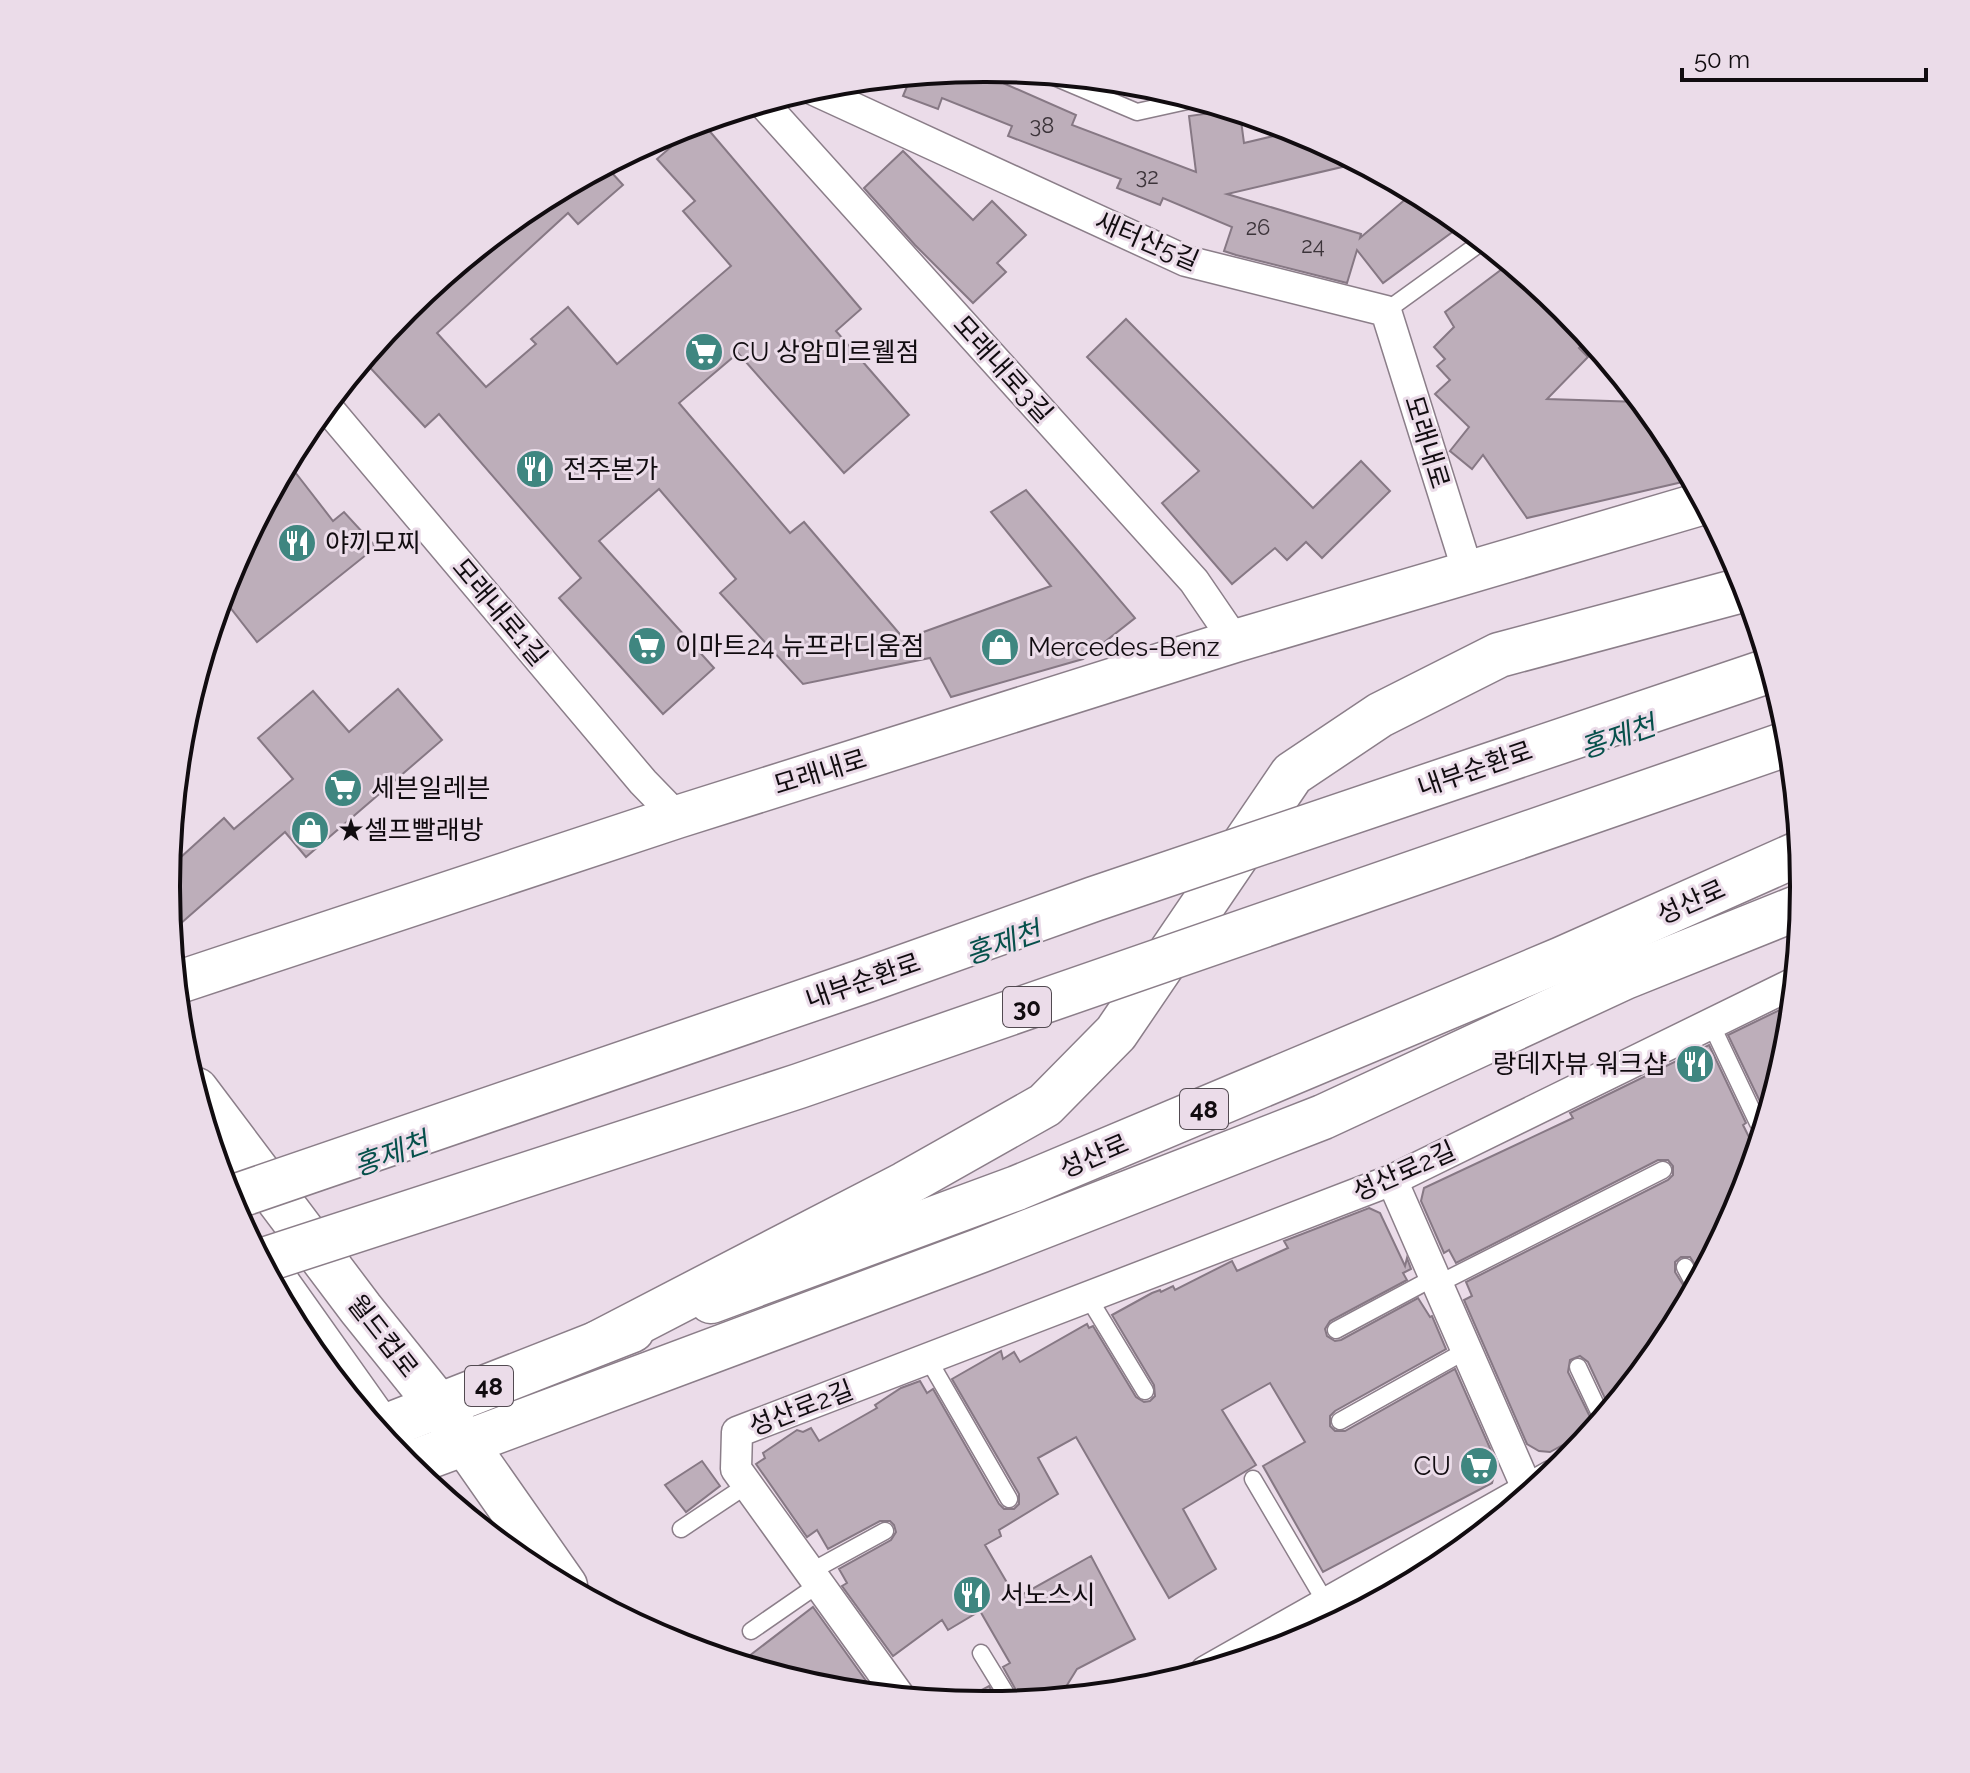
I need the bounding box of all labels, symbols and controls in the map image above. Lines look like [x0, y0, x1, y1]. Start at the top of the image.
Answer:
scale bar [1682, 32, 1926, 82]
text: 50 m [1694, 45, 1750, 74]
house number: 38 [1030, 112, 1054, 138]
house number: 32 [1135, 163, 1159, 189]
street label: 새터산5길 [1091, 206, 1203, 276]
house number: 26 [1246, 214, 1270, 240]
house number: 24 [1301, 232, 1325, 258]
street label: 모래내로3길 [947, 309, 1059, 429]
supermarket icon: CU 상암미르웰점 [683, 331, 725, 373]
place label: CU 상암미르웰점 [732, 337, 920, 367]
street label: 모래내로 [1399, 392, 1455, 492]
restaurant icon: 전주본가 [514, 448, 556, 490]
place label: 전주본가 [563, 454, 659, 484]
restaurant icon: 야끼모찌 [276, 522, 318, 564]
place label: 야끼모찌 [325, 528, 421, 558]
street label: 모래내로1길 [446, 552, 554, 672]
supermarket icon: 이마트24 뉴프라디움점 [626, 625, 668, 667]
shop icon: Mercedes-Benz [979, 626, 1021, 668]
place label: 이마트24 뉴프라디움점 [675, 631, 925, 661]
place label: Mercedes-Benz [1028, 632, 1219, 662]
water label: 홍제천 [1576, 708, 1663, 765]
street label: 내부순환로 [1414, 735, 1536, 803]
street label: 모래내로 [770, 744, 870, 800]
supermarket icon: 세븐일레븐 [322, 767, 364, 809]
place label: 세븐일레븐 [371, 773, 491, 803]
shop icon: ★셀프빨래방 [289, 809, 331, 851]
place label: ★셀프빨래방 [338, 815, 484, 845]
street label: 성산로 [1652, 874, 1730, 930]
water label: 홍제천 [961, 914, 1048, 971]
street label: 내부순환로 [802, 947, 924, 1015]
road number: 30 [1003, 987, 1051, 1027]
restaurant icon: 랑데자뷰 워크샵 [1674, 1043, 1716, 1085]
place label: 랑데자뷰 워크샵 [1493, 1049, 1667, 1079]
road number: 48 [1180, 1089, 1228, 1129]
water label: 홍제천 [349, 1124, 436, 1183]
street label: 성산로 [1055, 1128, 1133, 1184]
street label: 성산로2길 [1348, 1135, 1460, 1207]
street label: 월드컵로 [342, 1289, 424, 1383]
road number: 48 [465, 1366, 513, 1406]
street label: 성산로2길 [745, 1374, 857, 1442]
supermarket icon: CU [1458, 1445, 1500, 1487]
place label: CU [1414, 1451, 1451, 1481]
restaurant icon: 서노스시 [951, 1574, 993, 1616]
place label: 서노스시 [1000, 1580, 1096, 1610]

